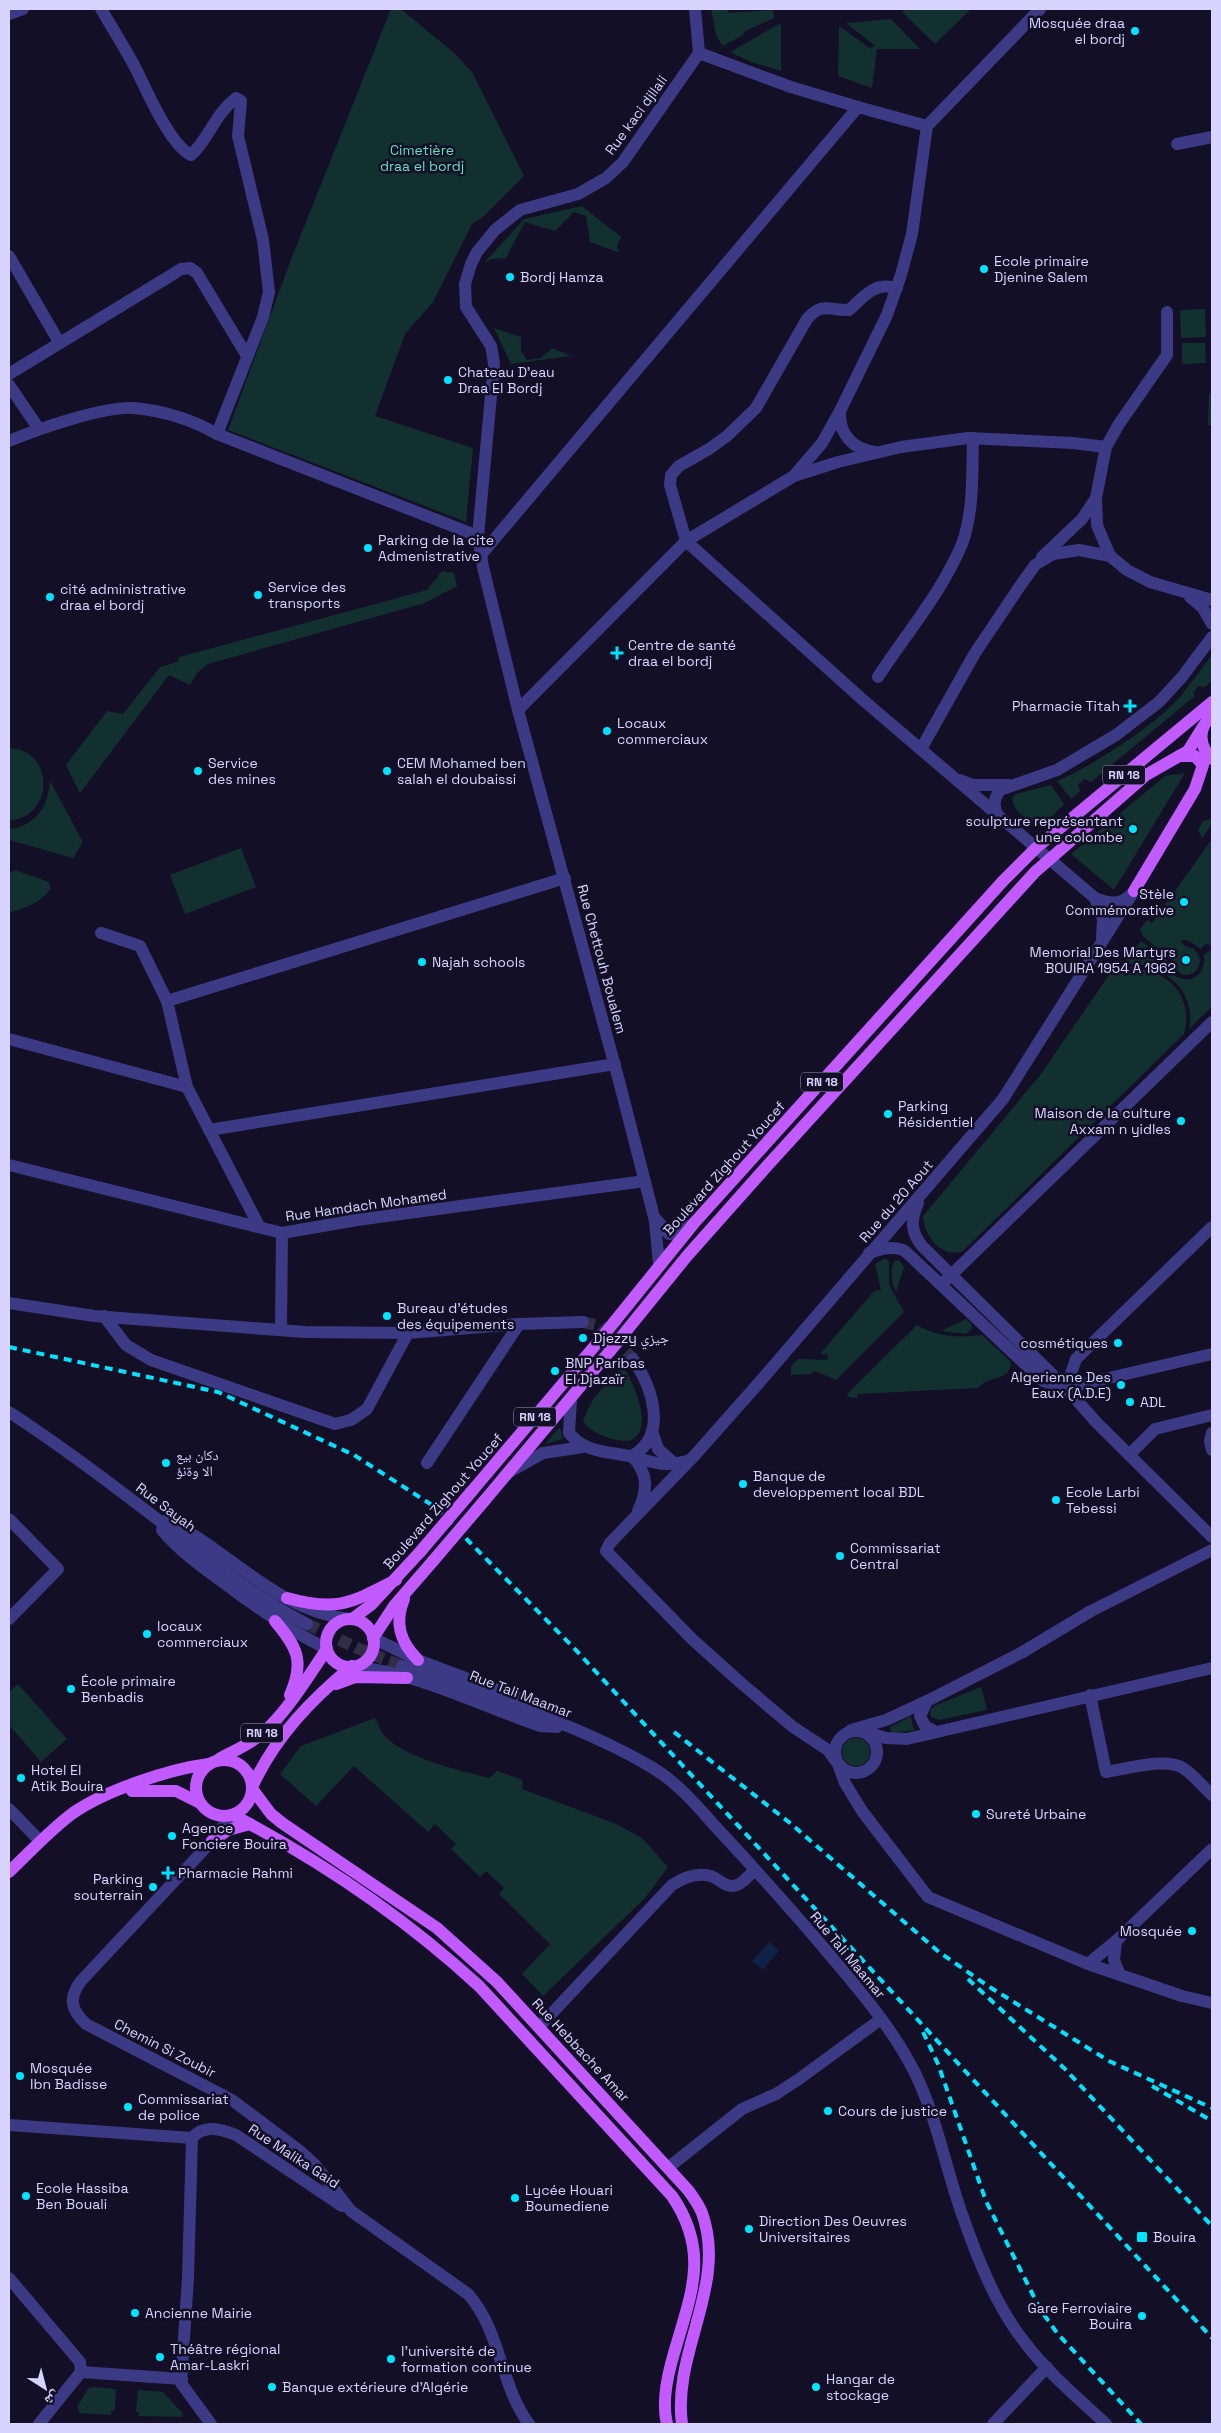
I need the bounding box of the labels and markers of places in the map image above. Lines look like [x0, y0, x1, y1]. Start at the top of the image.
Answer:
place label: Mosquée draa el bordj [1029, 14, 1125, 48]
marker: Mosquée draa el bordj [1129, 25, 1141, 37]
place label: Ecole primaire Djenine Salem [994, 252, 1089, 286]
marker: Ecole primaire Djenine Salem [978, 263, 990, 275]
place label: Bordj Hamza [520, 268, 604, 286]
marker: Bordj Hamza [504, 271, 516, 283]
place label: Chateau D'eau Draa El Bordj [458, 363, 555, 397]
marker: Chateau D'eau Draa El Bordj [442, 374, 454, 386]
place label: Parking de la cite Admenistrative [378, 531, 494, 565]
marker: Parking de la cite Admenistrative [362, 542, 374, 554]
place label: Service des transports [268, 578, 346, 612]
place label: cité administrative draa el bordj [60, 580, 186, 614]
marker: Service des transports [252, 589, 264, 601]
marker: cité administrative draa el bordj [44, 591, 56, 603]
place label: Centre de santé draa el bordj [628, 636, 736, 670]
marker: Centre de santé draa el bordj [610, 646, 624, 660]
place label: Pharmacie Titah [1012, 697, 1120, 715]
marker: Pharmacie Titah [1124, 700, 1136, 712]
place label: Locaux commerciaux [617, 714, 708, 748]
marker: Locaux commerciaux [601, 725, 613, 737]
place label: Service des mines [208, 754, 276, 788]
place label: CEM Mohamed ben salah el doubaissi [397, 754, 526, 788]
marker: Service des mines [192, 765, 204, 777]
marker: CEM Mohamed ben salah el doubaissi [381, 765, 393, 777]
place label: sculpture représentant une colombe [966, 812, 1123, 846]
marker: sculpture représentant une colombe [1127, 823, 1139, 835]
place label: Stèle Commémorative [1065, 885, 1174, 919]
marker: Stèle Commémorative [1178, 896, 1190, 908]
place label: Memorial Des Martyrs BOUIRA 1954 A 1962 [1030, 943, 1176, 977]
place label: Najah schools [432, 953, 525, 971]
marker: Memorial Des Martyrs BOUIRA 1954 A 1962 [1180, 954, 1192, 966]
marker: Najah schools [416, 956, 428, 968]
place label: Parking Résidentiel [898, 1097, 973, 1131]
place label: Maison de la culture Axxam n yidles [1035, 1104, 1171, 1138]
marker: Parking Résidentiel [882, 1108, 894, 1120]
marker: Maison de la culture Axxam n yidles [1175, 1115, 1187, 1127]
place label: Bureau d'études des équipements [397, 1299, 514, 1333]
marker: Bureau d'études des équipements [381, 1310, 393, 1322]
place label: Djezzy جيزي [593, 1329, 669, 1350]
marker: Djezzy جيزي [577, 1332, 589, 1344]
place label: cosmétiques [1020, 1334, 1108, 1352]
marker: cosmétiques [1112, 1337, 1124, 1349]
place label: BNP Paribas El Djazaïr [565, 1354, 645, 1388]
marker: BNP Paribas El Djazaïr [549, 1365, 561, 1377]
place label: Algerienne Des Eaux (A.D.E) [1010, 1368, 1111, 1402]
marker: Algerienne Des Eaux (A.D.E) [1115, 1379, 1127, 1391]
place label: ADL [1140, 1393, 1166, 1411]
marker: ADL [1124, 1396, 1136, 1408]
place label: دكان بيع الا وةنؤ [176, 1446, 219, 1480]
marker: دكان بيع الا وةنؤ [160, 1457, 172, 1469]
place label: Banque de developpement local BDL [753, 1467, 925, 1501]
marker: Banque de developpement local BDL [737, 1478, 749, 1490]
place label: Ecole Larbi Tebessi [1066, 1483, 1140, 1517]
marker: Ecole Larbi Tebessi [1050, 1494, 1062, 1506]
place label: Commissariat Central [850, 1539, 941, 1573]
marker: Commissariat Central [834, 1550, 846, 1562]
place label: locaux commerciaux [157, 1617, 248, 1651]
marker: locaux commerciaux [141, 1628, 153, 1640]
place label: École primaire Benbadis [81, 1672, 176, 1706]
marker: École primaire Benbadis [65, 1683, 77, 1695]
place label: Hotel El Atik Bouira [31, 1761, 104, 1795]
marker: Hotel El Atik Bouira [15, 1772, 27, 1784]
place label: Sureté Urbaine [986, 1805, 1086, 1823]
marker: Sureté Urbaine [970, 1808, 982, 1820]
place label: Agence Fonciere Bouira [182, 1819, 287, 1853]
marker: Agence Fonciere Bouira [166, 1830, 178, 1842]
place label: Pharmacie Rahmi [178, 1864, 293, 1882]
marker: Pharmacie Rahmi [162, 1867, 174, 1879]
place label: Parking souterrain [74, 1870, 143, 1904]
marker: Parking souterrain [147, 1881, 159, 1893]
place label: Mosquée [1120, 1922, 1182, 1940]
marker: Mosquée [1186, 1925, 1198, 1937]
place label: Mosquée Ibn Badisse [30, 2059, 107, 2093]
marker: Mosquée Ibn Badisse [14, 2070, 26, 2082]
place label: Commissariat de police [138, 2090, 229, 2124]
marker: Commissariat de police [122, 2101, 134, 2113]
place label: Cours de justice [838, 2102, 947, 2120]
marker: Cours de justice [822, 2105, 834, 2117]
place label: Ecole Hassiba Ben Bouali [36, 2179, 129, 2213]
place label: Lycée Houari Boumediene [525, 2181, 613, 2215]
marker: Ecole Hassiba Ben Bouali [20, 2190, 32, 2202]
marker: Lycée Houari Boumediene [509, 2192, 521, 2204]
place label: Direction Des Oeuvres Universitaires [759, 2212, 907, 2246]
marker: Direction Des Oeuvres Universitaires [743, 2223, 755, 2235]
place label: Bouira [1153, 2228, 1196, 2246]
marker: Bouira [1135, 2230, 1149, 2244]
place label: Gare Ferroviaire Bouira [1028, 2299, 1132, 2333]
place label: Ancienne Mairie [145, 2304, 252, 2322]
marker: Ancienne Mairie [129, 2307, 141, 2319]
marker: Gare Ferroviaire Bouira [1136, 2310, 1148, 2322]
place label: Théâtre régional Amar-Laskri [170, 2340, 281, 2374]
place label: l'université de formation continue [401, 2342, 532, 2376]
marker: Théâtre régional Amar-Laskri [154, 2351, 166, 2363]
marker: l'université de formation continue [385, 2353, 397, 2365]
place label: Hangar de stockage [826, 2370, 895, 2404]
place label: Banque extérieure d'Algérie [282, 2378, 468, 2396]
marker: Banque extérieure d'Algérie [266, 2381, 278, 2393]
marker: Hangar de stockage [810, 2381, 822, 2393]

